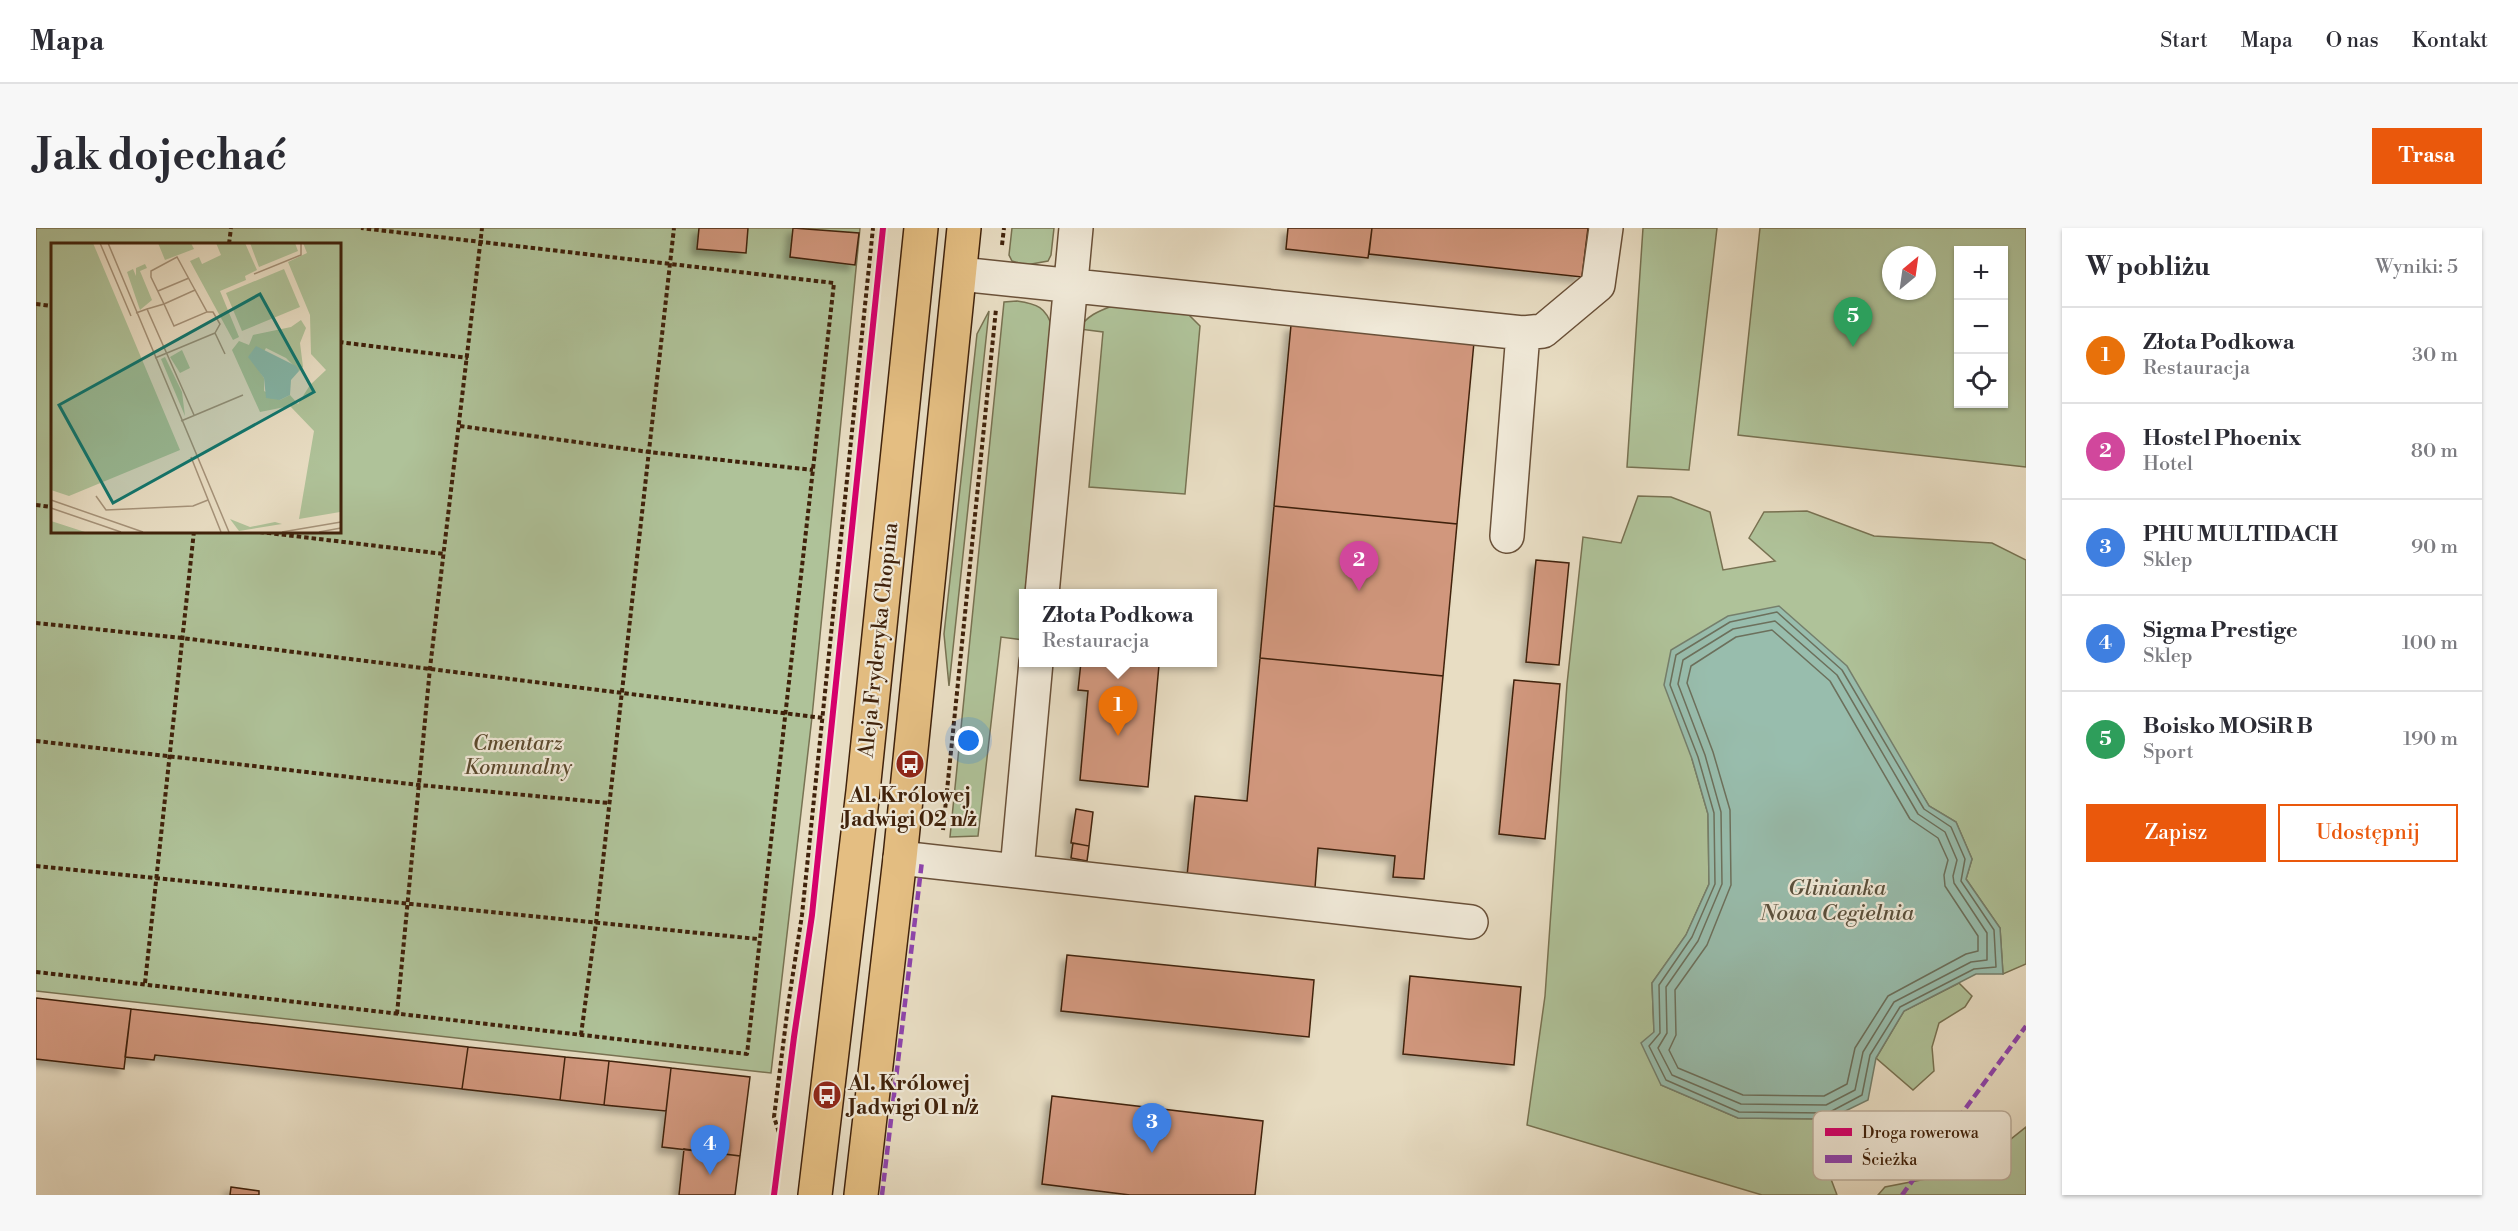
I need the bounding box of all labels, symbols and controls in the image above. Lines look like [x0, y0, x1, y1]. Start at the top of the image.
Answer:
text: Mapa [30, 24, 104, 59]
text: Start [2160, 28, 2208, 54]
text: Mapa [2241, 28, 2293, 54]
text: O nas [2326, 28, 2379, 54]
text: Kontakt [2412, 28, 2488, 54]
button: Trasa [2372, 128, 2482, 184]
text: Jak dojechać [36, 130, 287, 183]
inset map [51, 243, 340, 532]
north arrow [1882, 246, 1936, 300]
map controls [1954, 246, 2008, 408]
button: + [1954, 246, 2008, 300]
text: W pobliżu [2086, 251, 2210, 283]
text: Wyniki: 5 [2375, 255, 2458, 280]
pin: 5 [1834, 298, 1872, 347]
button: − [1954, 300, 2008, 354]
text: Złota Podkowa [2143, 329, 2295, 356]
text: 1 [2101, 343, 2110, 368]
text: 30 m [2412, 343, 2458, 368]
button: locate [1954, 354, 2008, 408]
text: Restauracja [2143, 356, 2250, 381]
text: Hostel Phoenix [2143, 425, 2301, 452]
text: 2 [2099, 439, 2112, 464]
text: 80 m [2411, 439, 2458, 464]
text: Hotel [2143, 452, 2193, 477]
street label: Aleja Fryderyka Chopina [854, 521, 904, 760]
text: PHU MULTIDACH [2143, 521, 2338, 548]
text: 3 [2099, 535, 2112, 560]
text: 90 m [2411, 535, 2458, 560]
pin: 2 [1340, 542, 1378, 591]
text: Sklep [2143, 548, 2193, 573]
popup [1019, 589, 1217, 667]
text: Złota Podkowa [1042, 602, 1194, 629]
text: Sigma Prestige [2143, 617, 2298, 644]
text: Restauracja [1042, 629, 1149, 654]
text: 4 [2099, 631, 2112, 656]
text: 100 m [2402, 631, 2458, 656]
text: Sklep [2143, 644, 2193, 669]
pin: 1 [1098, 686, 1138, 736]
text: Boisko MOSiR B [2143, 713, 2313, 740]
your location [954, 726, 983, 755]
text: 5 [2099, 727, 2112, 752]
text: 190 m [2403, 727, 2458, 752]
park label: Cmentarz Komunalny [464, 731, 573, 781]
text: Sport [2143, 740, 2194, 765]
bus stop icon: Al. Królowej Jadwigi 02 n/ż [894, 748, 926, 780]
place label: Al. Królowej Jadwigi 02 n/ż [840, 783, 977, 833]
button: Zapisz [2086, 804, 2266, 862]
button: Udostępnij [2278, 804, 2458, 862]
water label: Glinianka Nowa Cegielnia [1759, 875, 1915, 927]
place label: Al. Królowej Jadwigi 01 n/ż [845, 1071, 979, 1121]
bus stop icon: Al. Królowej Jadwigi 01 n/ż [811, 1079, 843, 1111]
pin: 3 [1132, 1104, 1172, 1153]
legend [1813, 1111, 2011, 1180]
text: Droga rowerowa [1862, 1123, 1980, 1143]
pin: 4 [690, 1126, 730, 1175]
text: Ścieżka [1862, 1148, 1918, 1170]

